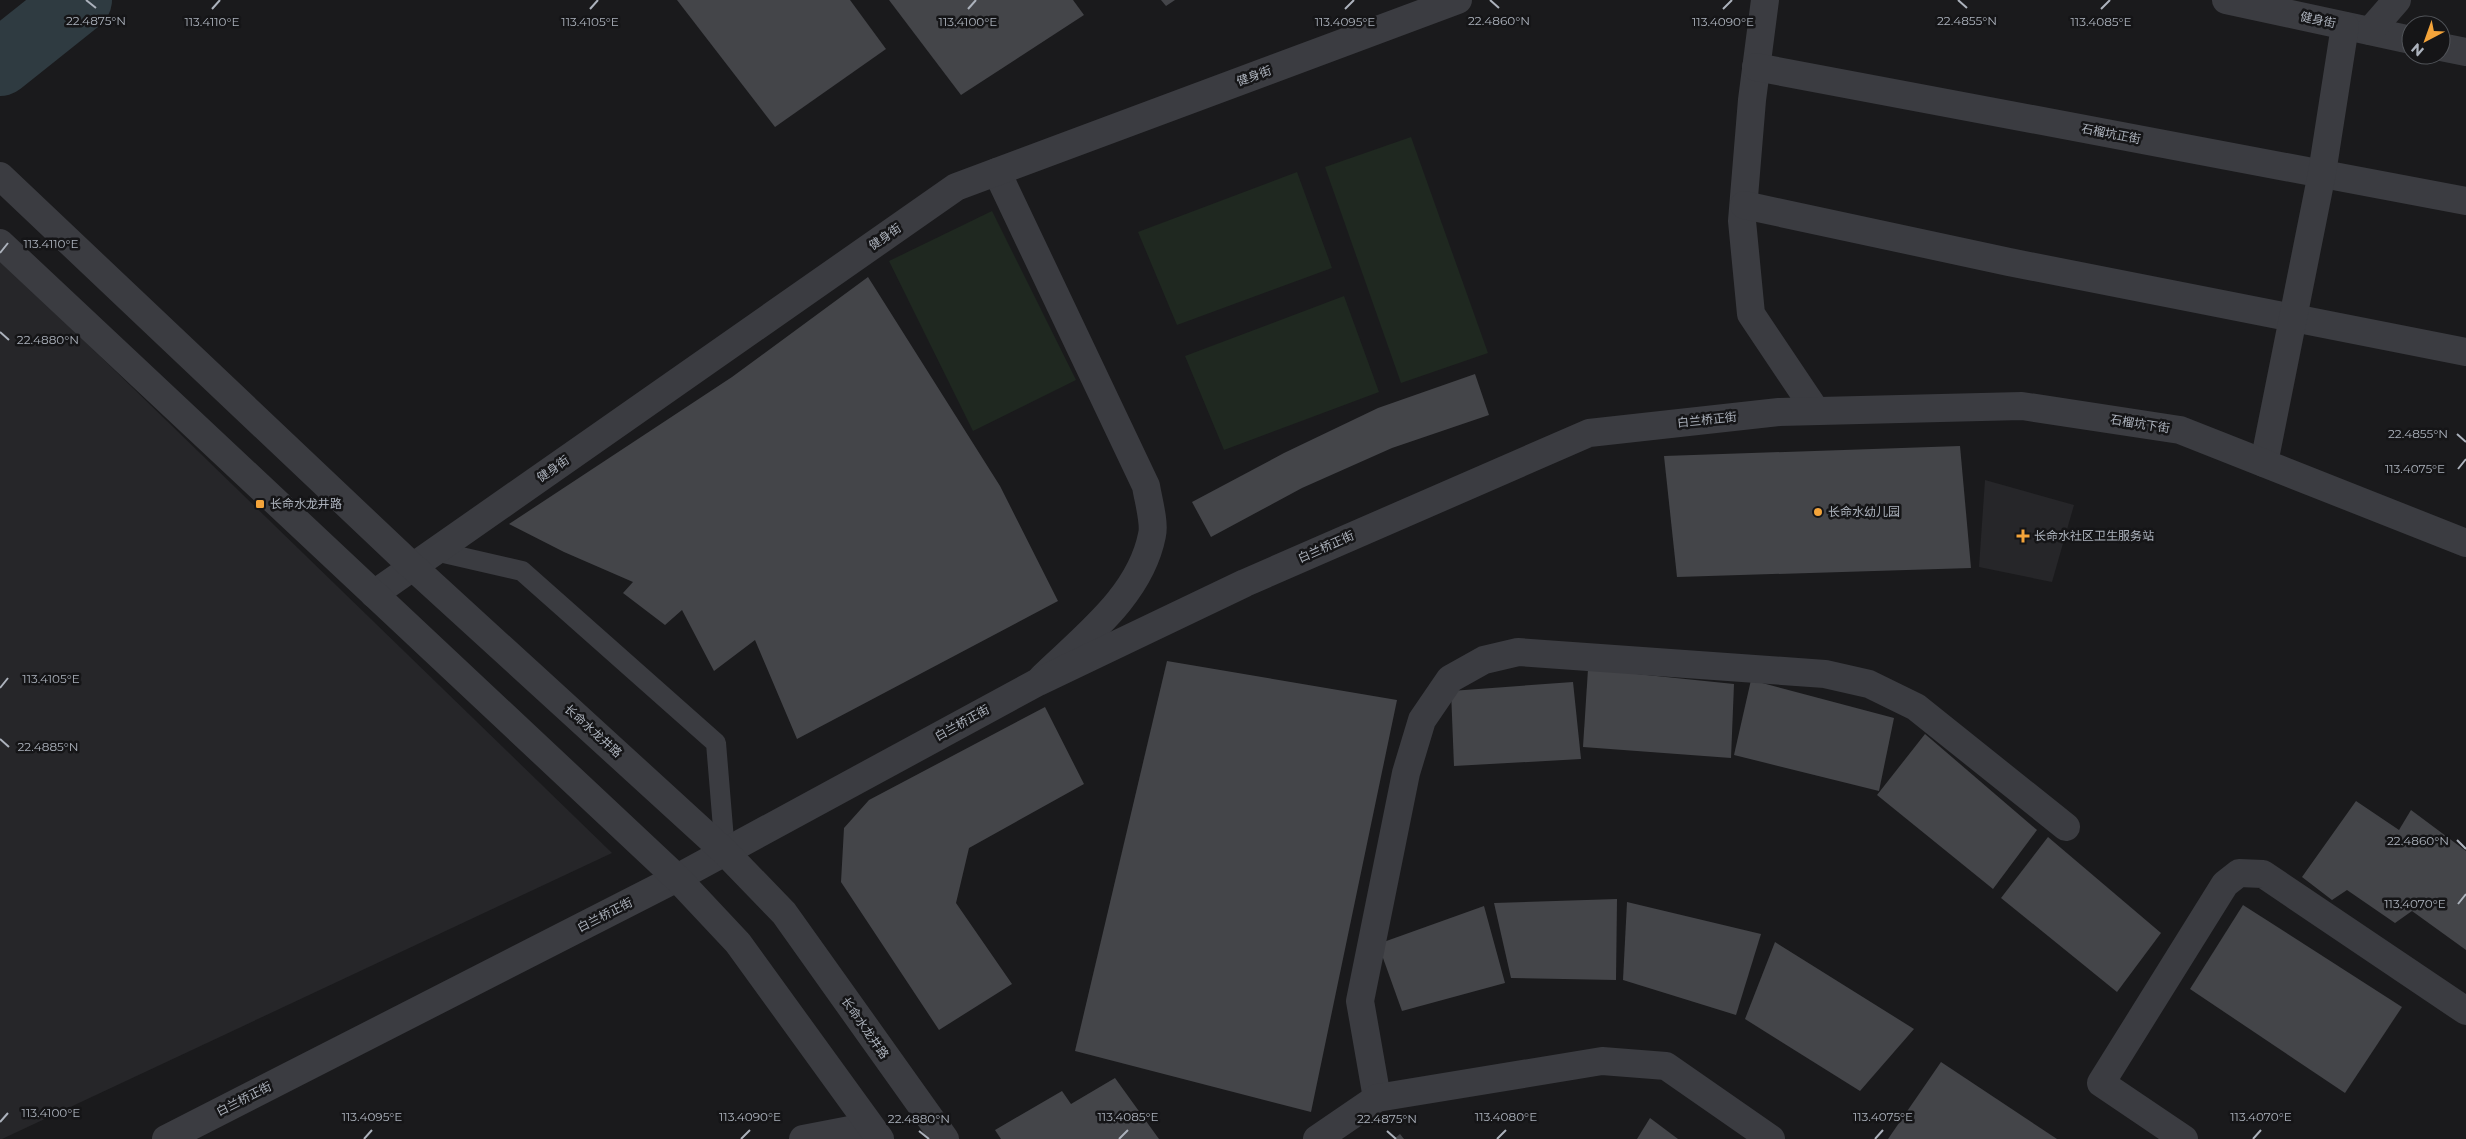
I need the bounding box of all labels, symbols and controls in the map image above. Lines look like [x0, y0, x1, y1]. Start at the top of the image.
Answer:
street label: 健身街 [2299, 8, 2337, 31]
text: 22.4875°N [66, 13, 126, 28]
text: 22.4860°N [1468, 13, 1530, 28]
text: 22.4855°N [1937, 13, 1997, 28]
text: 113.4110°E [184, 14, 240, 29]
text: 113.4105°E [561, 14, 619, 29]
text: 113.4100°E [939, 14, 997, 29]
text: 113.4095°E [1315, 14, 1375, 29]
text: 113.4090°E [1692, 14, 1754, 29]
text: 113.4085°E [2070, 14, 2132, 29]
north arrow [2401, 15, 2451, 65]
text: N [2407, 39, 2428, 60]
street label: 健身街 [1234, 62, 1273, 89]
street label: 石榴坑正街 [2080, 120, 2142, 147]
street label: 健身街 [866, 220, 904, 253]
text: 113.4110°E [23, 236, 79, 251]
text: 22.4880°N [17, 332, 79, 347]
street label: 白兰桥正街 [1676, 409, 1738, 430]
street label: 石榴坑下街 [2109, 411, 2171, 436]
text: 22.4855°N [2388, 426, 2448, 441]
street label: 健身街 [534, 452, 572, 485]
text: 113.4075°E [2385, 461, 2445, 476]
place label: 长命水龙井路 [270, 496, 342, 511]
marker: 长命水龙井路 [254, 498, 266, 510]
place label: 长命水幼儿园 [1828, 504, 1900, 519]
marker: 长命水幼儿园 [1812, 506, 1824, 518]
street label: 白兰桥正街 [1295, 527, 1356, 566]
place label: 长命水社区卫生服务站 [2034, 528, 2154, 543]
marker: 长命水社区卫生服务站 [2016, 529, 2030, 543]
text: 113.4105°E [22, 671, 80, 686]
street label: 长命水龙井路 [562, 701, 625, 760]
street label: 白兰桥正街 [932, 701, 992, 744]
text: 22.4885°N [18, 739, 78, 754]
text: 22.4860°N [2387, 833, 2449, 848]
street label: 白兰桥正街 [575, 894, 635, 935]
text: 113.4070°E [2384, 896, 2446, 911]
street label: 长命水龙井路 [839, 994, 892, 1062]
street label: 白兰桥正街 [214, 1078, 274, 1119]
text: 113.4100°E [22, 1105, 80, 1120]
text: 113.4095°E [342, 1109, 402, 1124]
text: 113.4090°E [719, 1109, 781, 1124]
text: 113.4085°E [1097, 1109, 1159, 1124]
text: 113.4080°E [1475, 1109, 1537, 1124]
text: 113.4075°E [1853, 1109, 1913, 1124]
text: 113.4070°E [2230, 1109, 2292, 1124]
text: 22.4880°N [888, 1111, 950, 1126]
text: 22.4875°N [1357, 1111, 1417, 1126]

